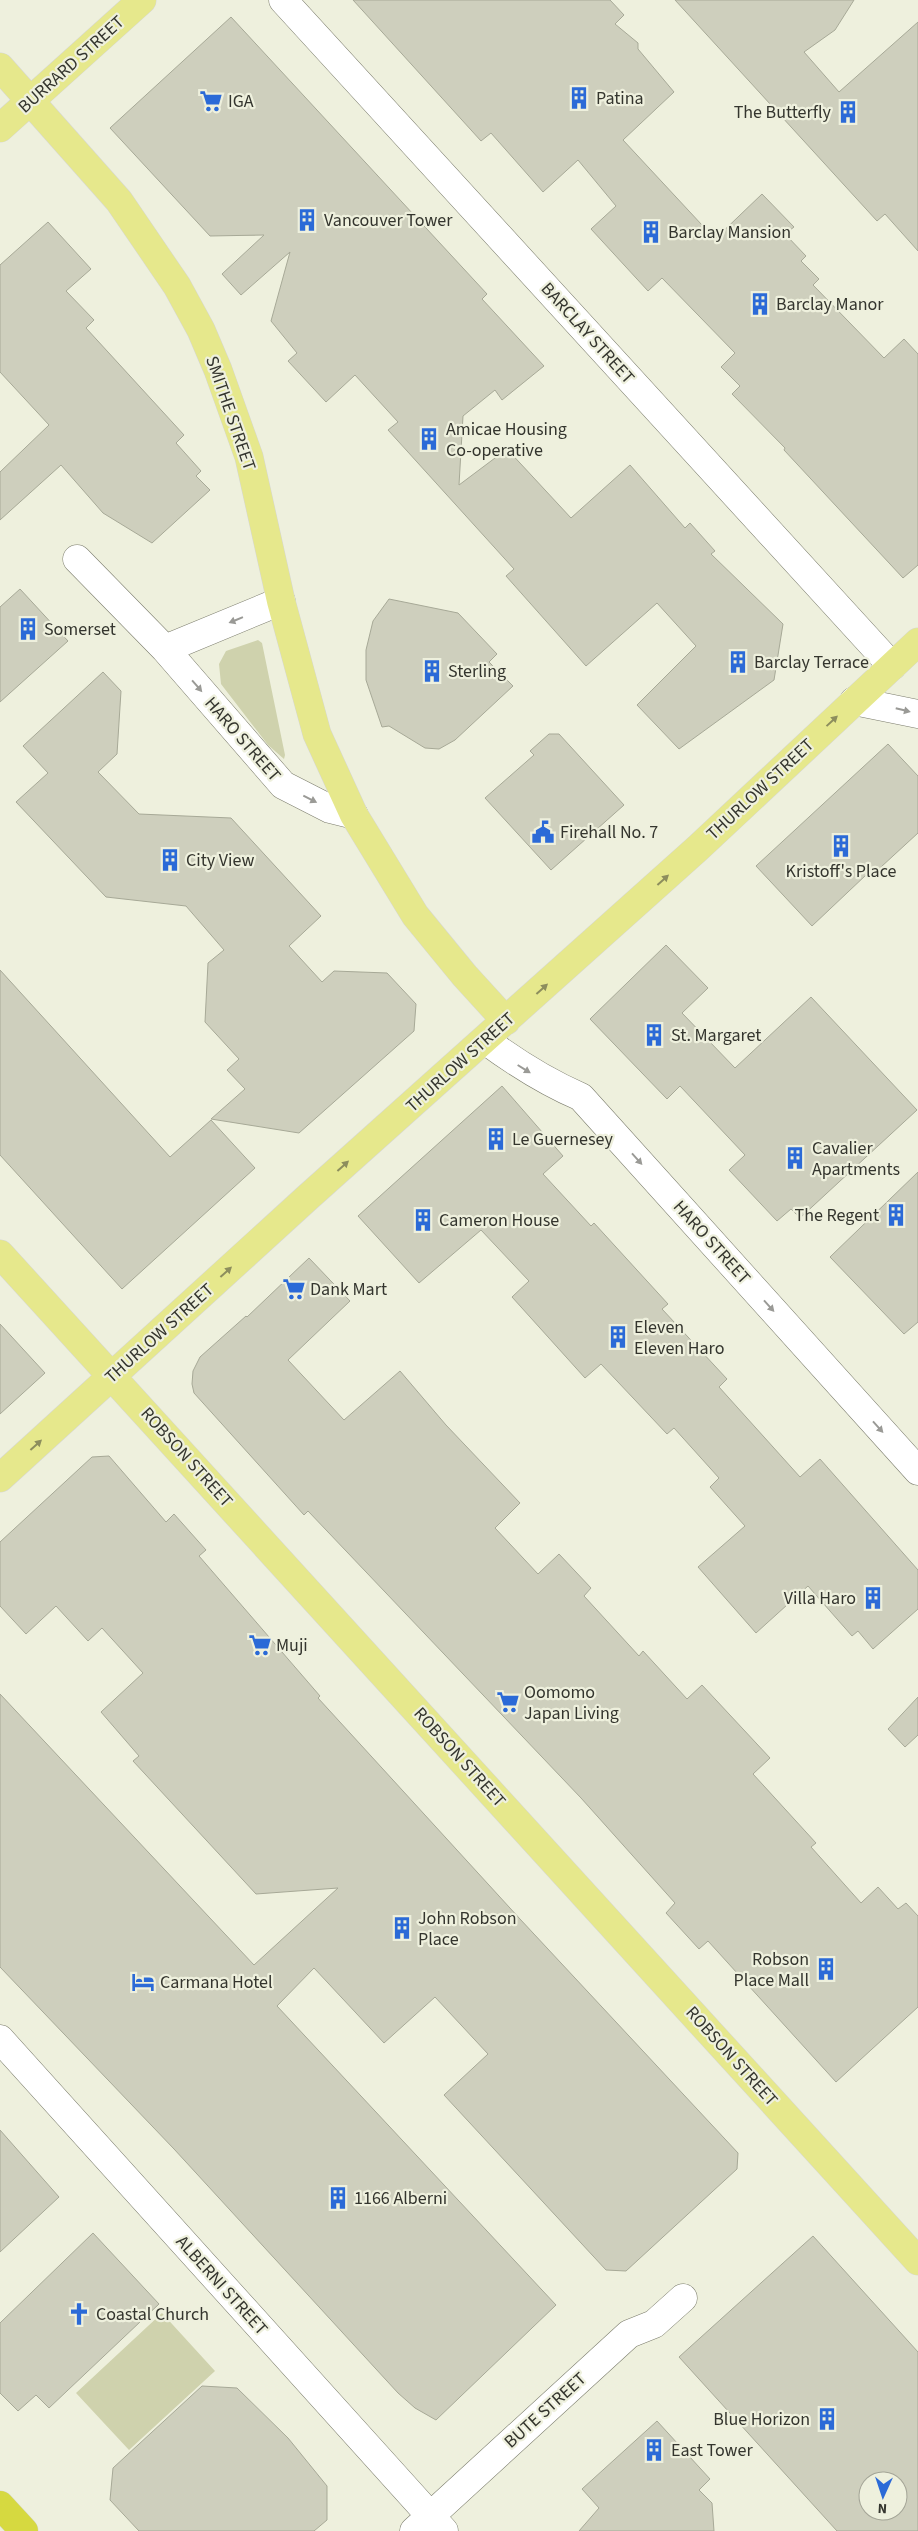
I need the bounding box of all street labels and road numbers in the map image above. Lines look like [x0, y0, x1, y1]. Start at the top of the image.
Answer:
street label: BURRARD STREET [13, 10, 130, 119]
street label: BARCLAY STREET [535, 277, 640, 390]
street label: SMITHE STREET [199, 353, 262, 474]
street label: HARO STREET [199, 691, 287, 787]
street label: THURLOW STREET [701, 733, 820, 846]
street label: THURLOW STREET [400, 1006, 521, 1118]
street label: HARO STREET [667, 1195, 756, 1290]
street label: THURLOW STREET [99, 1277, 220, 1389]
street label: ROBSON STREET [135, 1402, 239, 1513]
street label: ROBSON STREET [408, 1702, 512, 1813]
street label: ROBSON STREET [680, 2001, 784, 2112]
street label: ALBERNI STREET [170, 2230, 274, 2341]
street label: BUTE STREET [499, 2366, 592, 2454]

